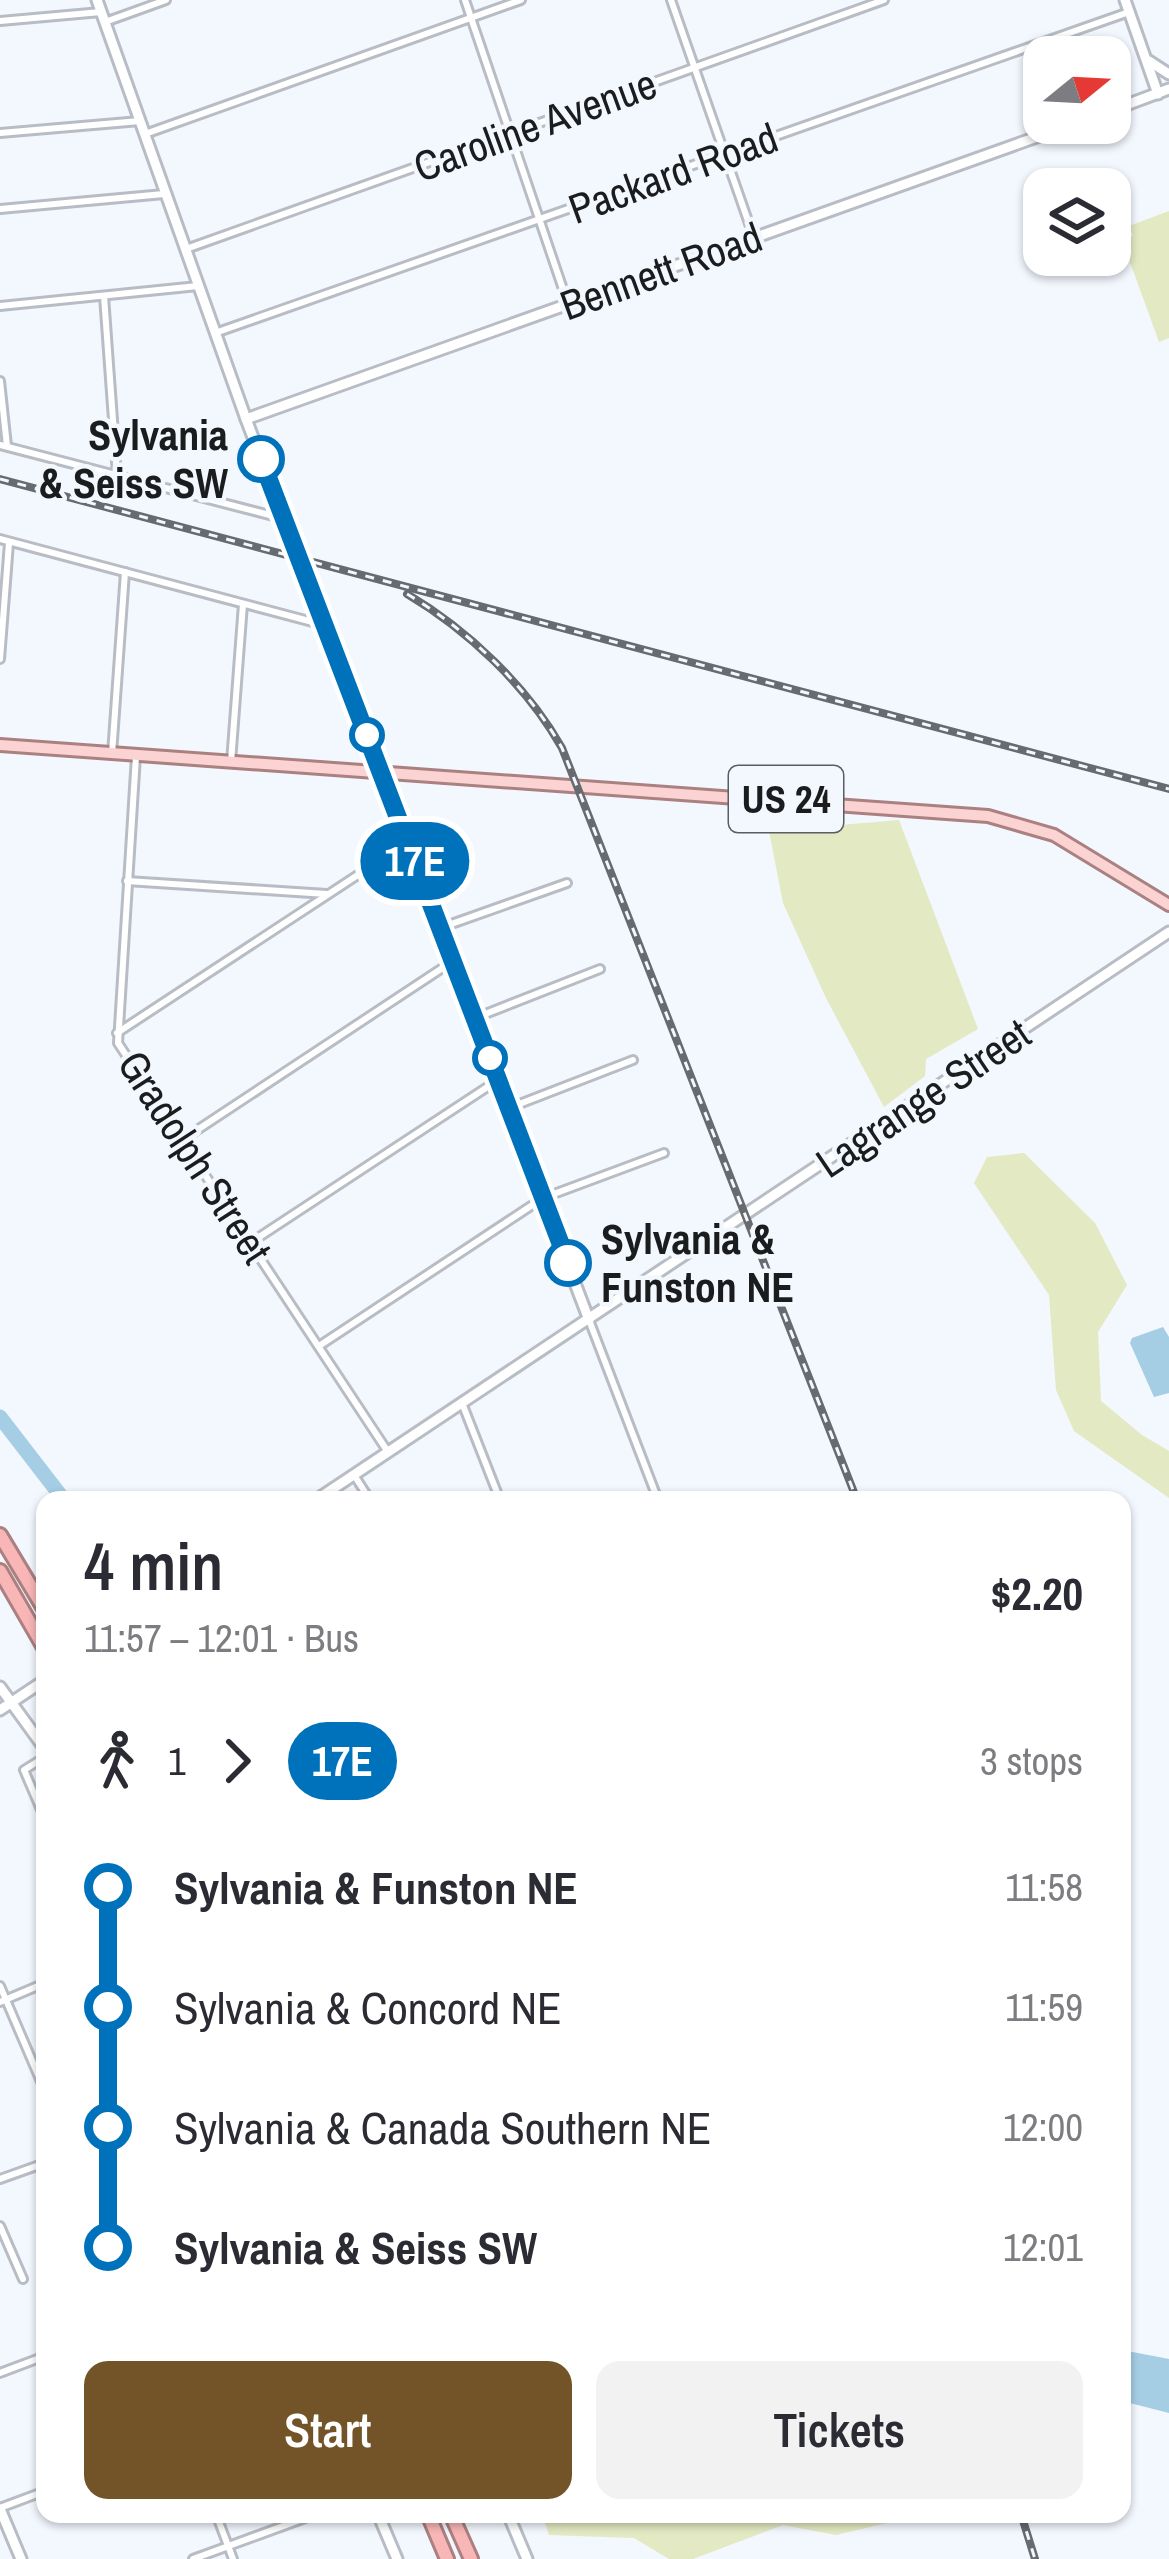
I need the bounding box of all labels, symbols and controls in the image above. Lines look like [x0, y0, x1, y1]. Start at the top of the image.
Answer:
north arrow [1023, 36, 1131, 144]
map controls [1023, 36, 1131, 276]
street label: Caroline Avenue [406, 55, 664, 195]
street label: Packard Road [561, 109, 785, 237]
button: layers [1023, 168, 1131, 276]
street label: Bennett Road [552, 209, 770, 333]
place label: Sylvania & Seiss SW [38, 407, 228, 511]
marker: Sylvania & Seiss SW [239, 437, 283, 481]
unlabelled marker [351, 719, 383, 751]
road number: US 24 [729, 766, 843, 832]
line badge: 17E [346, 822, 484, 900]
text: 17E [384, 833, 446, 889]
street label: Lagrange Street [805, 1006, 1041, 1190]
street label: Gradolph Street [105, 1040, 285, 1274]
unlabelled marker [474, 1042, 506, 1074]
place label: Sylvania & Funston NE [601, 1211, 794, 1315]
marker: Sylvania & Funston NE [546, 1241, 590, 1285]
text: 4 min [84, 1522, 223, 1611]
text: $2.20 [991, 1563, 1083, 1624]
text: 11:57 – 12:01 · Bus [84, 1612, 359, 1664]
icon: walk [84, 1728, 150, 1794]
icon: forward [204, 1728, 270, 1794]
text: 17E [312, 1733, 373, 1789]
text: 1 [168, 1735, 186, 1787]
text: 3 stops [980, 1735, 1083, 1787]
text: Sylvania & Funston NE [174, 1857, 578, 1918]
text: 11:58 [1005, 1861, 1083, 1913]
text: Sylvania & Concord NE [174, 1977, 562, 2038]
text: 11:59 [1005, 1981, 1083, 2033]
text: Sylvania & Canada Southern NE [174, 2097, 711, 2158]
text: 12:00 [1003, 2101, 1083, 2153]
text: Sylvania & Seiss SW [174, 2217, 537, 2278]
text: 12:01 [1003, 2221, 1083, 2273]
button: Start [84, 2361, 572, 2499]
button: Tickets [596, 2361, 1083, 2499]

